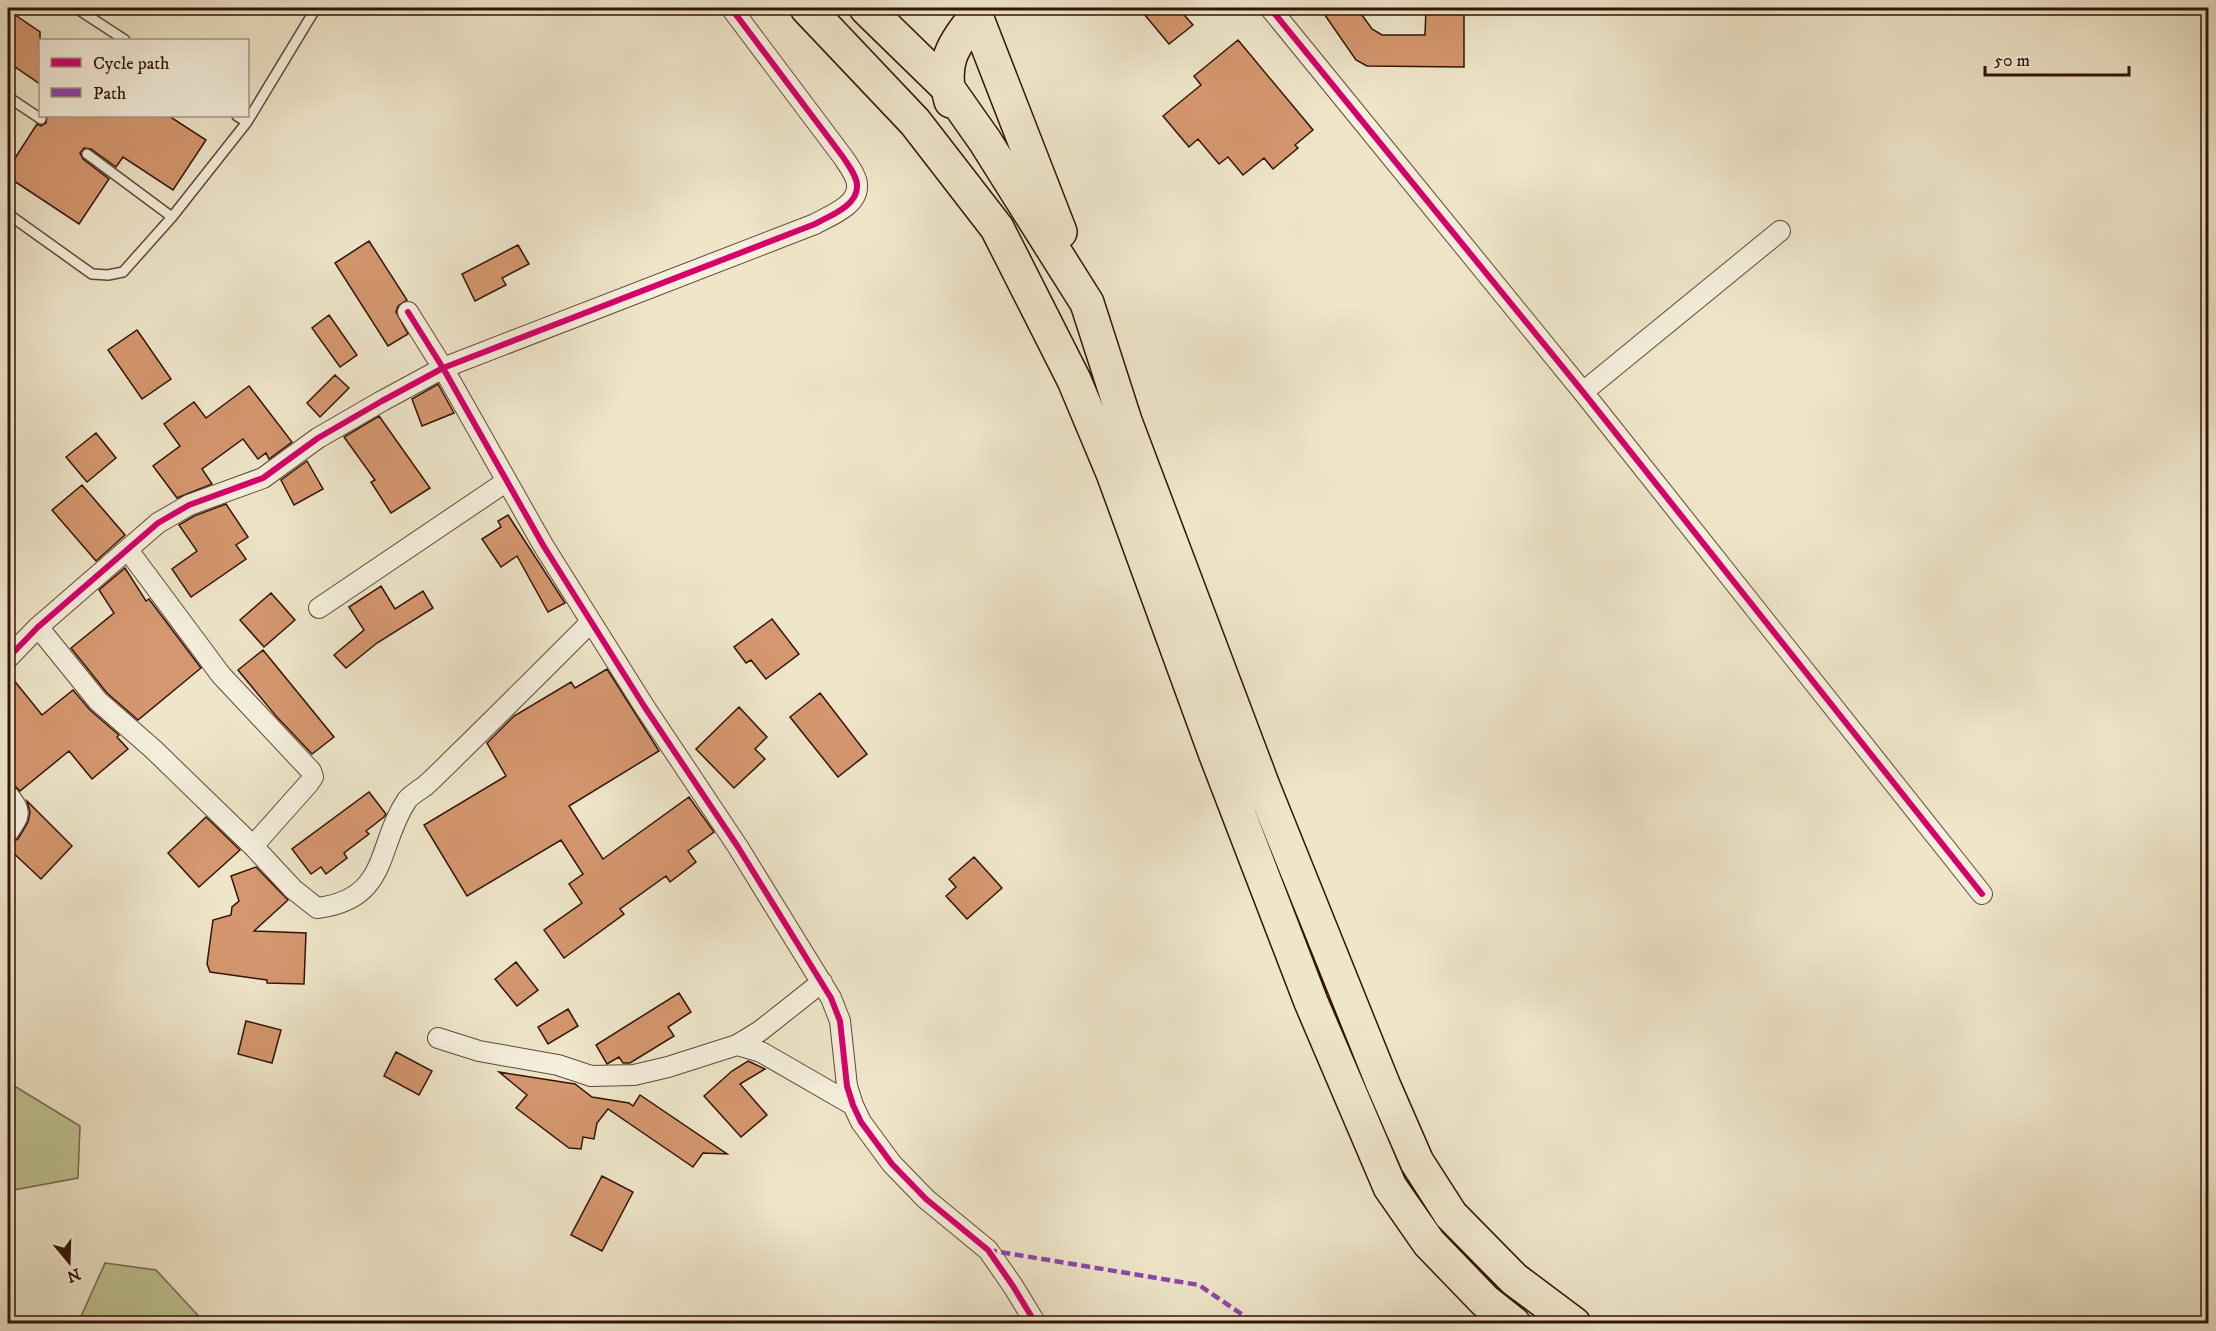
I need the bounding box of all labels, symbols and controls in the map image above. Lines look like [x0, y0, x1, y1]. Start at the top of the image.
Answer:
legend [39, 39, 249, 117]
scale bar [1985, 39, 2129, 77]
text: 50 m [1994, 50, 2030, 72]
text: Cycle path [93, 53, 170, 75]
text: Path [93, 83, 127, 105]
north arrow [39, 1232, 99, 1292]
text: N [64, 1264, 83, 1287]

